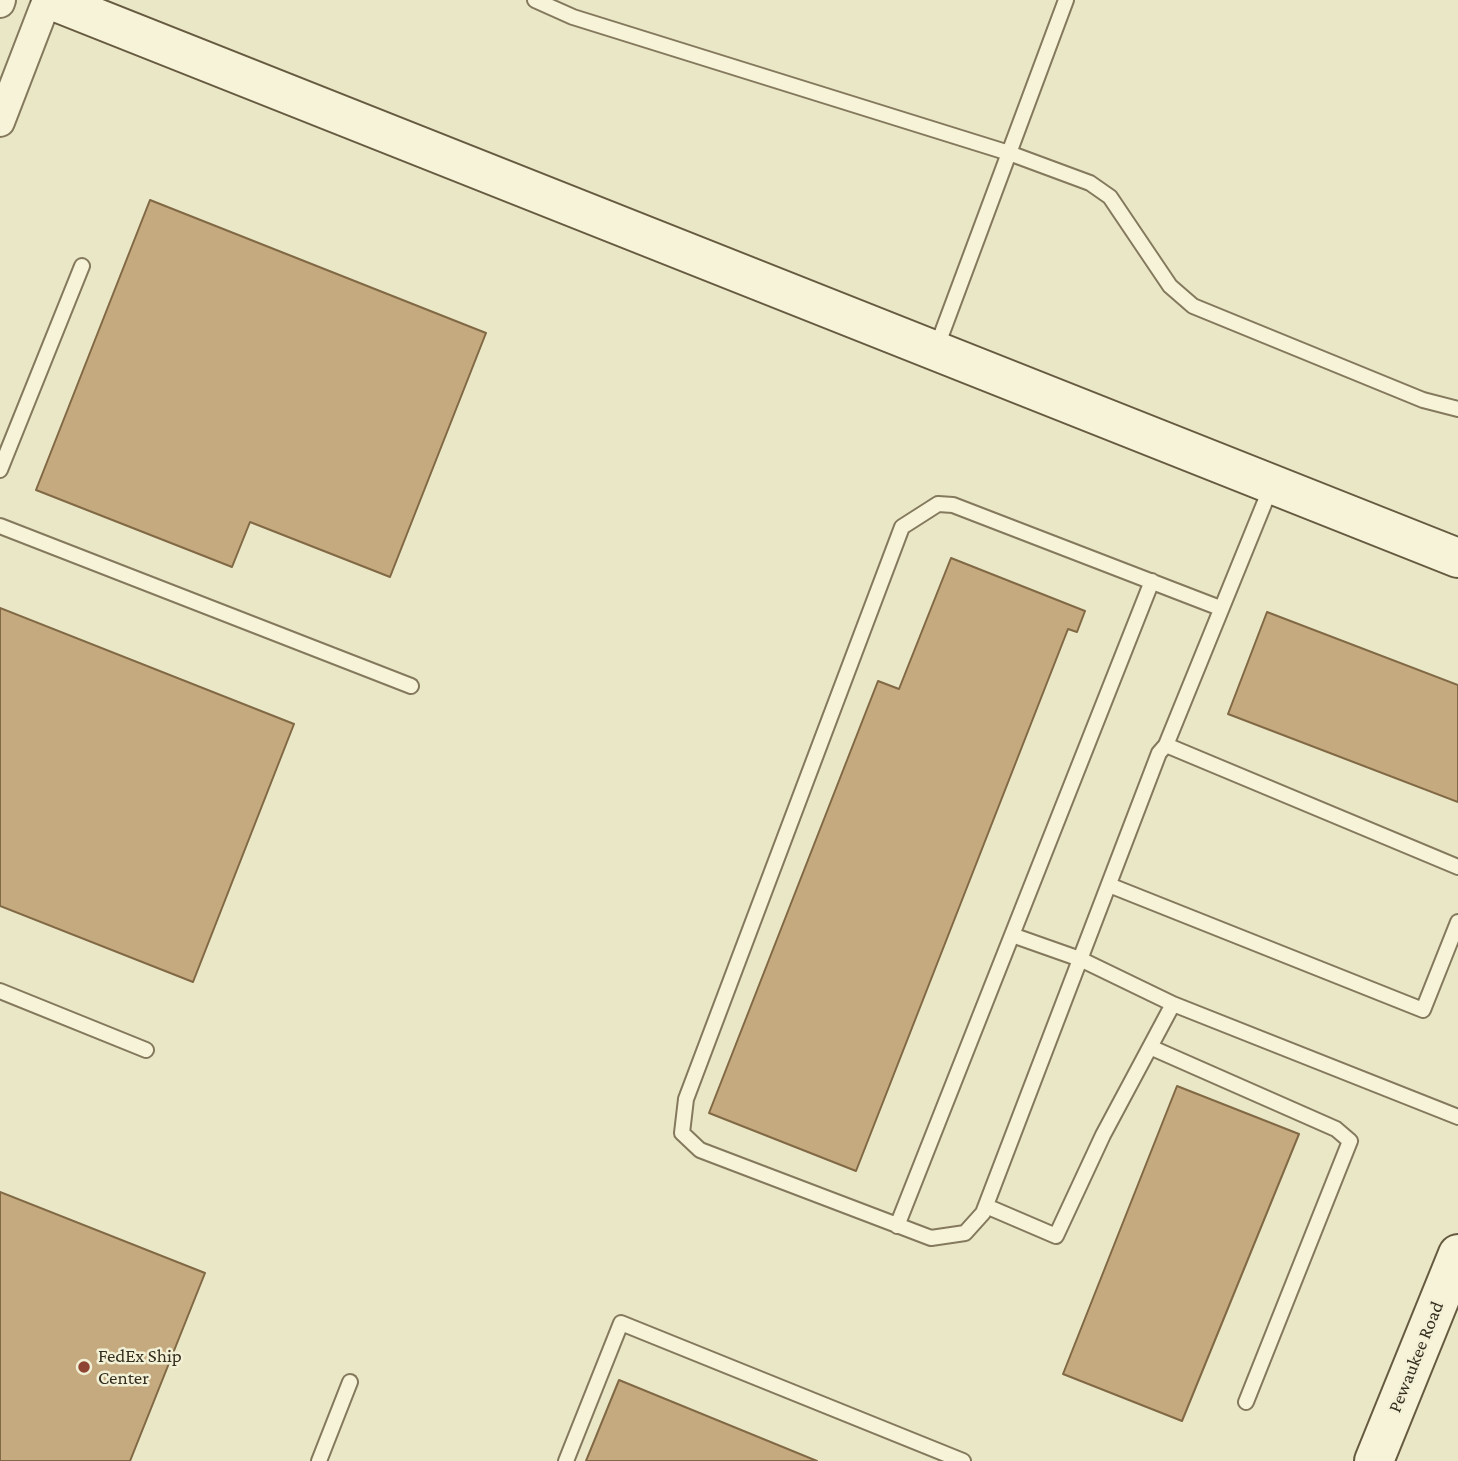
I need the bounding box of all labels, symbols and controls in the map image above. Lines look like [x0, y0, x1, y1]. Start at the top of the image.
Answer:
street label: Pewaukee Road [1383, 1298, 1449, 1416]
place label: FedEx Ship Center [98, 1345, 182, 1389]
marker: FedEx Ship Center [76, 1359, 92, 1375]

